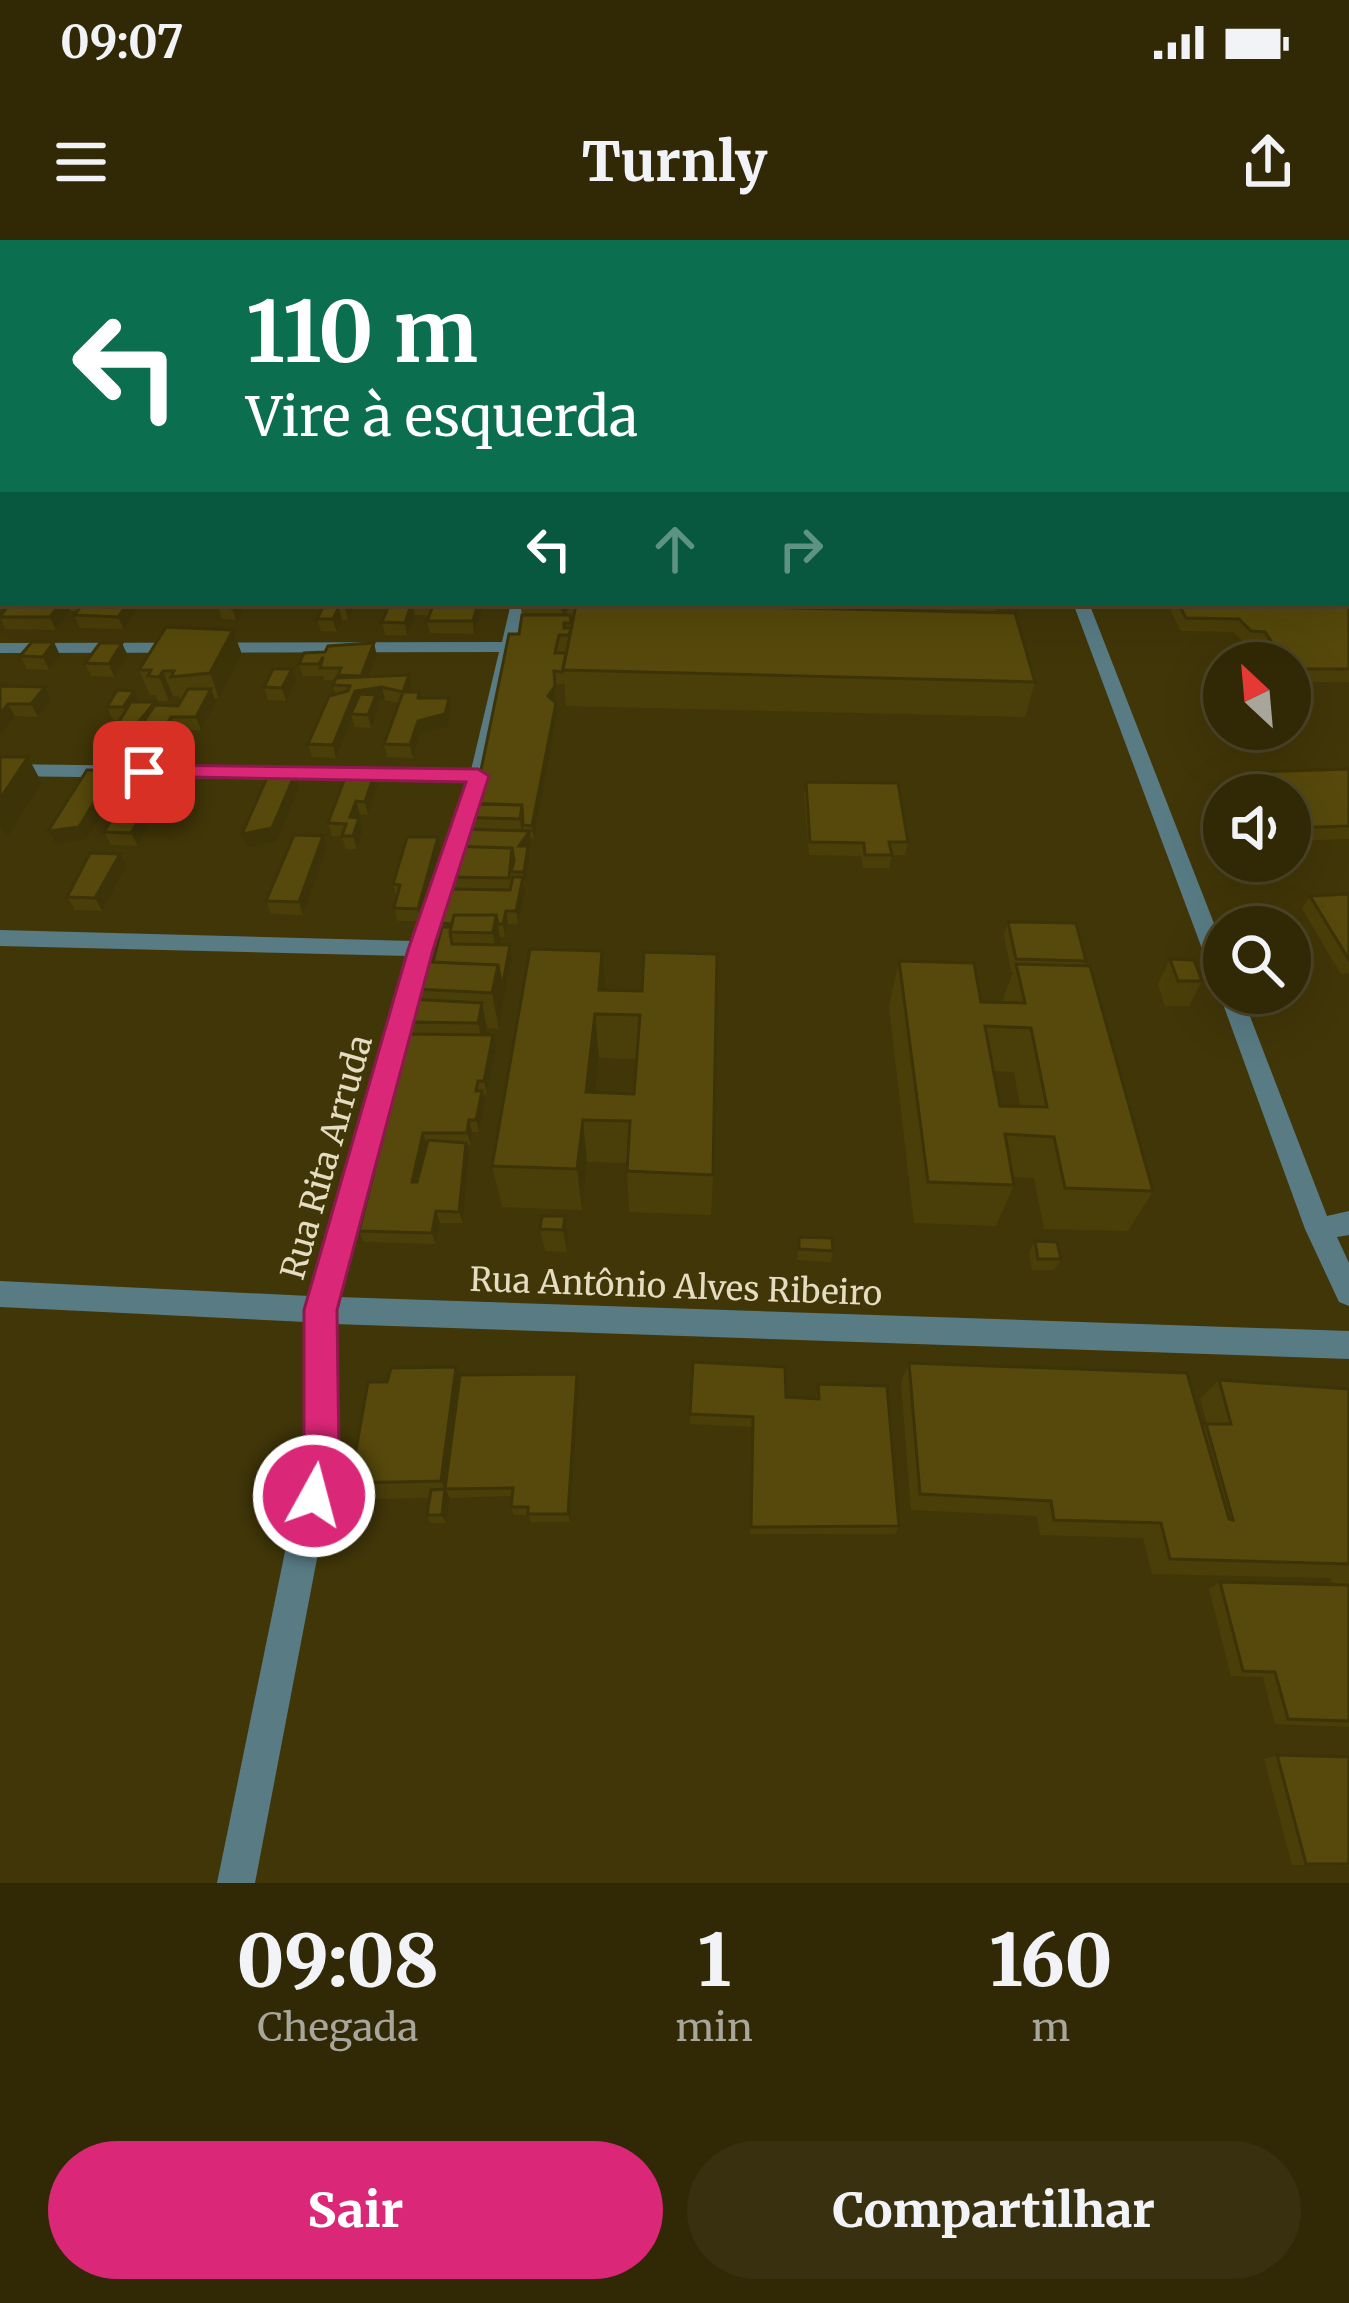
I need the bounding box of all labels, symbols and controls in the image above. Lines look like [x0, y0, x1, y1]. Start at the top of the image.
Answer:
text: 09:07 [60, 14, 184, 70]
text: Turnly [582, 128, 767, 196]
icon: menu [48, 129, 114, 195]
icon: share [1235, 129, 1301, 195]
text: 110 m [246, 279, 478, 385]
icon: left [48, 288, 204, 444]
text: Vire à esquerda [246, 383, 638, 451]
icon: left [516, 516, 582, 582]
icon: ahead [642, 516, 708, 582]
icon: right [768, 516, 834, 582]
north arrow [1203, 642, 1311, 750]
map controls [1203, 642, 1311, 1014]
pin [93, 721, 195, 823]
icon: arrive [111, 739, 177, 805]
button: sound [1203, 774, 1311, 882]
button: search [1203, 906, 1311, 1014]
street label: Rua Rita Arruda [272, 1030, 381, 1284]
street label: Rua Antônio Alves Ribeiro [469, 1259, 883, 1314]
position arrow [251, 1433, 377, 1559]
text: 09:08 [236, 1915, 439, 2006]
text: 1 [697, 1915, 731, 2006]
text: 160 [989, 1915, 1113, 2006]
text: Chegada [257, 2003, 418, 2052]
text: min [676, 2003, 753, 2052]
text: m [1032, 2003, 1070, 2052]
button: Sair [48, 2141, 663, 2279]
button: Compartilhar [687, 2141, 1301, 2279]

